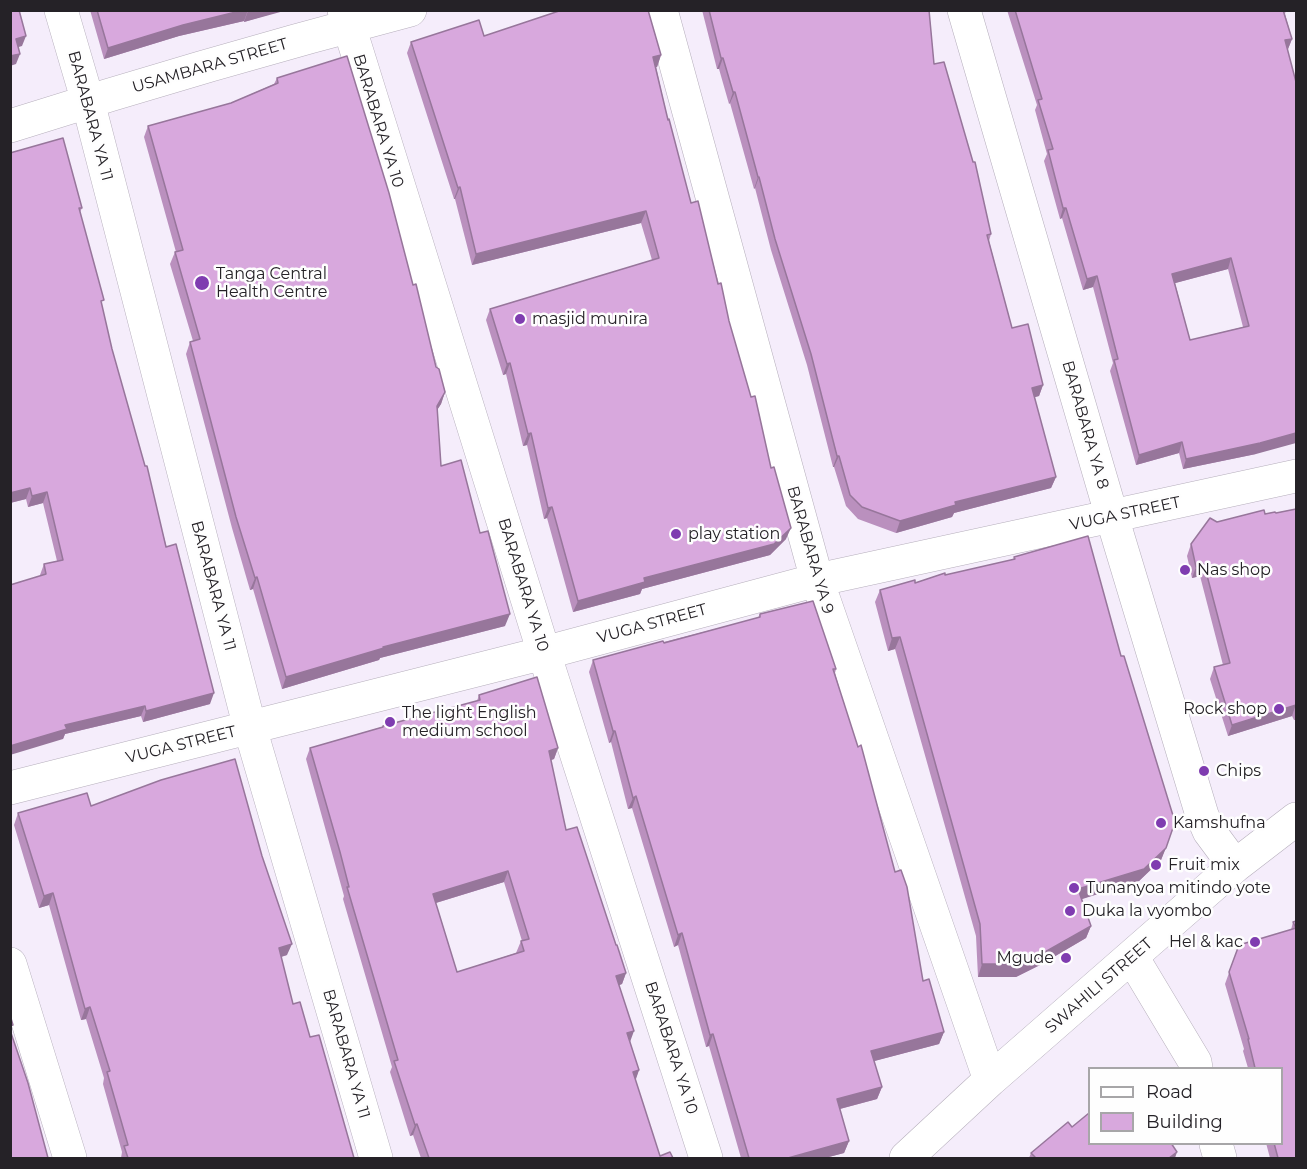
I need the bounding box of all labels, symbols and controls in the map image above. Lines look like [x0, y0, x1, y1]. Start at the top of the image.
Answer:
street label: USAMBARA STREET [130, 35, 290, 97]
street label: BARABARA YA 11 [63, 49, 117, 183]
street label: BARABARA YA 10 [349, 52, 407, 190]
place label: Tanga Central Health Centre [216, 264, 327, 302]
marker: Tanga Central Health Centre [193, 274, 211, 292]
place label: masjid munira [532, 309, 648, 329]
marker: masjid munira [513, 312, 527, 326]
street label: BARABARA YA 8 [1058, 359, 1112, 491]
street label: BARABARA YA 9 [783, 484, 837, 616]
street label: VUGA STREET [1068, 493, 1182, 535]
street label: BARABARA YA 10 [494, 516, 552, 654]
street label: BARABARA YA 11 [186, 519, 240, 653]
place label: play station [688, 524, 780, 544]
marker: play station [669, 527, 683, 541]
place label: Nas shop [1197, 560, 1271, 580]
marker: Nas shop [1178, 563, 1192, 577]
street label: VUGA STREET [595, 600, 709, 648]
place label: Rock shop [1183, 699, 1267, 719]
marker: Rock shop [1272, 702, 1286, 716]
place label: The light English medium school [402, 703, 537, 741]
marker: The light English medium school [383, 715, 397, 729]
street label: VUGA STREET [124, 722, 238, 768]
place label: Chips [1216, 761, 1261, 781]
marker: Chips [1197, 764, 1211, 778]
place label: Kamshufna [1173, 813, 1266, 833]
marker: Kamshufna [1154, 816, 1168, 830]
place label: Fruit mix [1168, 855, 1240, 875]
marker: Fruit mix [1149, 858, 1163, 872]
place label: Tunanyoa mitindo yote [1086, 878, 1271, 898]
marker: Tunanyoa mitindo yote [1067, 881, 1081, 895]
place label: Duka la vyombo [1082, 901, 1212, 921]
marker: Duka la vyombo [1063, 904, 1077, 918]
place label: Hel & kac [1169, 932, 1243, 952]
street label: SWAHILI STREET [1041, 934, 1157, 1038]
marker: Hel & kac [1248, 935, 1262, 949]
place label: Mgude [996, 948, 1054, 968]
marker: Mgude [1059, 951, 1073, 965]
street label: BARABARA YA 10 [640, 979, 702, 1117]
street label: BARABARA YA 11 [318, 987, 374, 1121]
legend [1088, 1067, 1283, 1145]
text: Road [1146, 1081, 1193, 1103]
text: Building [1146, 1111, 1223, 1133]

